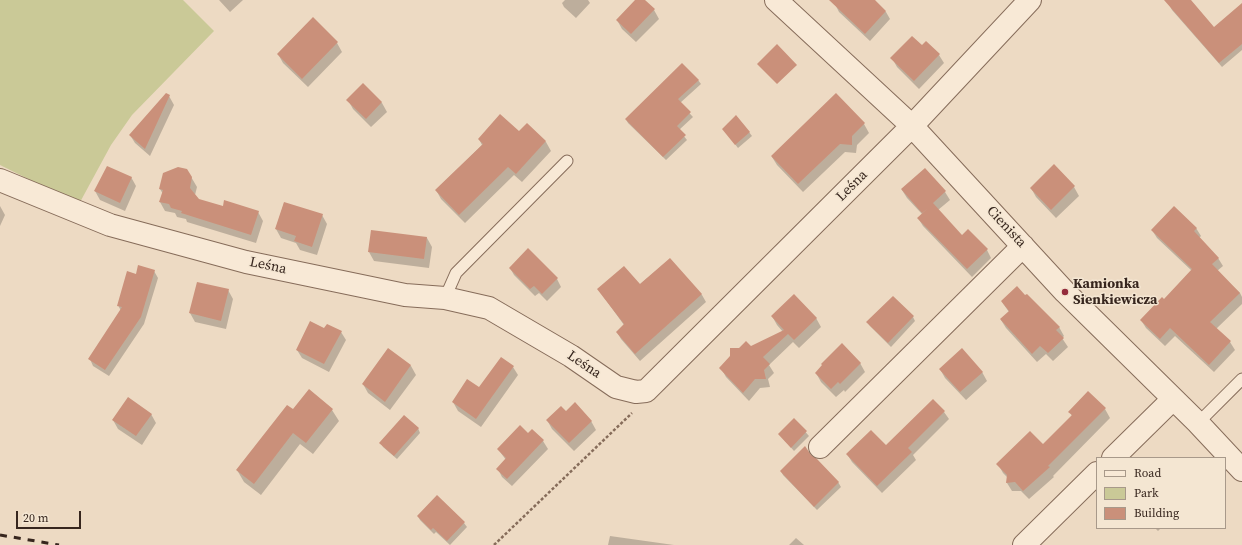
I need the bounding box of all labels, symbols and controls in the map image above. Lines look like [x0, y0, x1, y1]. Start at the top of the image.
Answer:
street label: Leśna [833, 167, 871, 205]
street label: Cienista [983, 203, 1029, 251]
street label: Leśna [248, 254, 288, 278]
place label: Kamionka Sienkiewicza [1073, 276, 1158, 308]
marker: Kamionka Sienkiewicza [1060, 287, 1070, 297]
street label: Leśna [564, 348, 604, 382]
legend [1096, 457, 1226, 529]
text: Road [1134, 465, 1161, 481]
text: Park [1134, 485, 1159, 501]
scale bar [18, 503, 83, 529]
text: Building [1134, 505, 1179, 521]
text: 20 m [23, 510, 49, 526]

